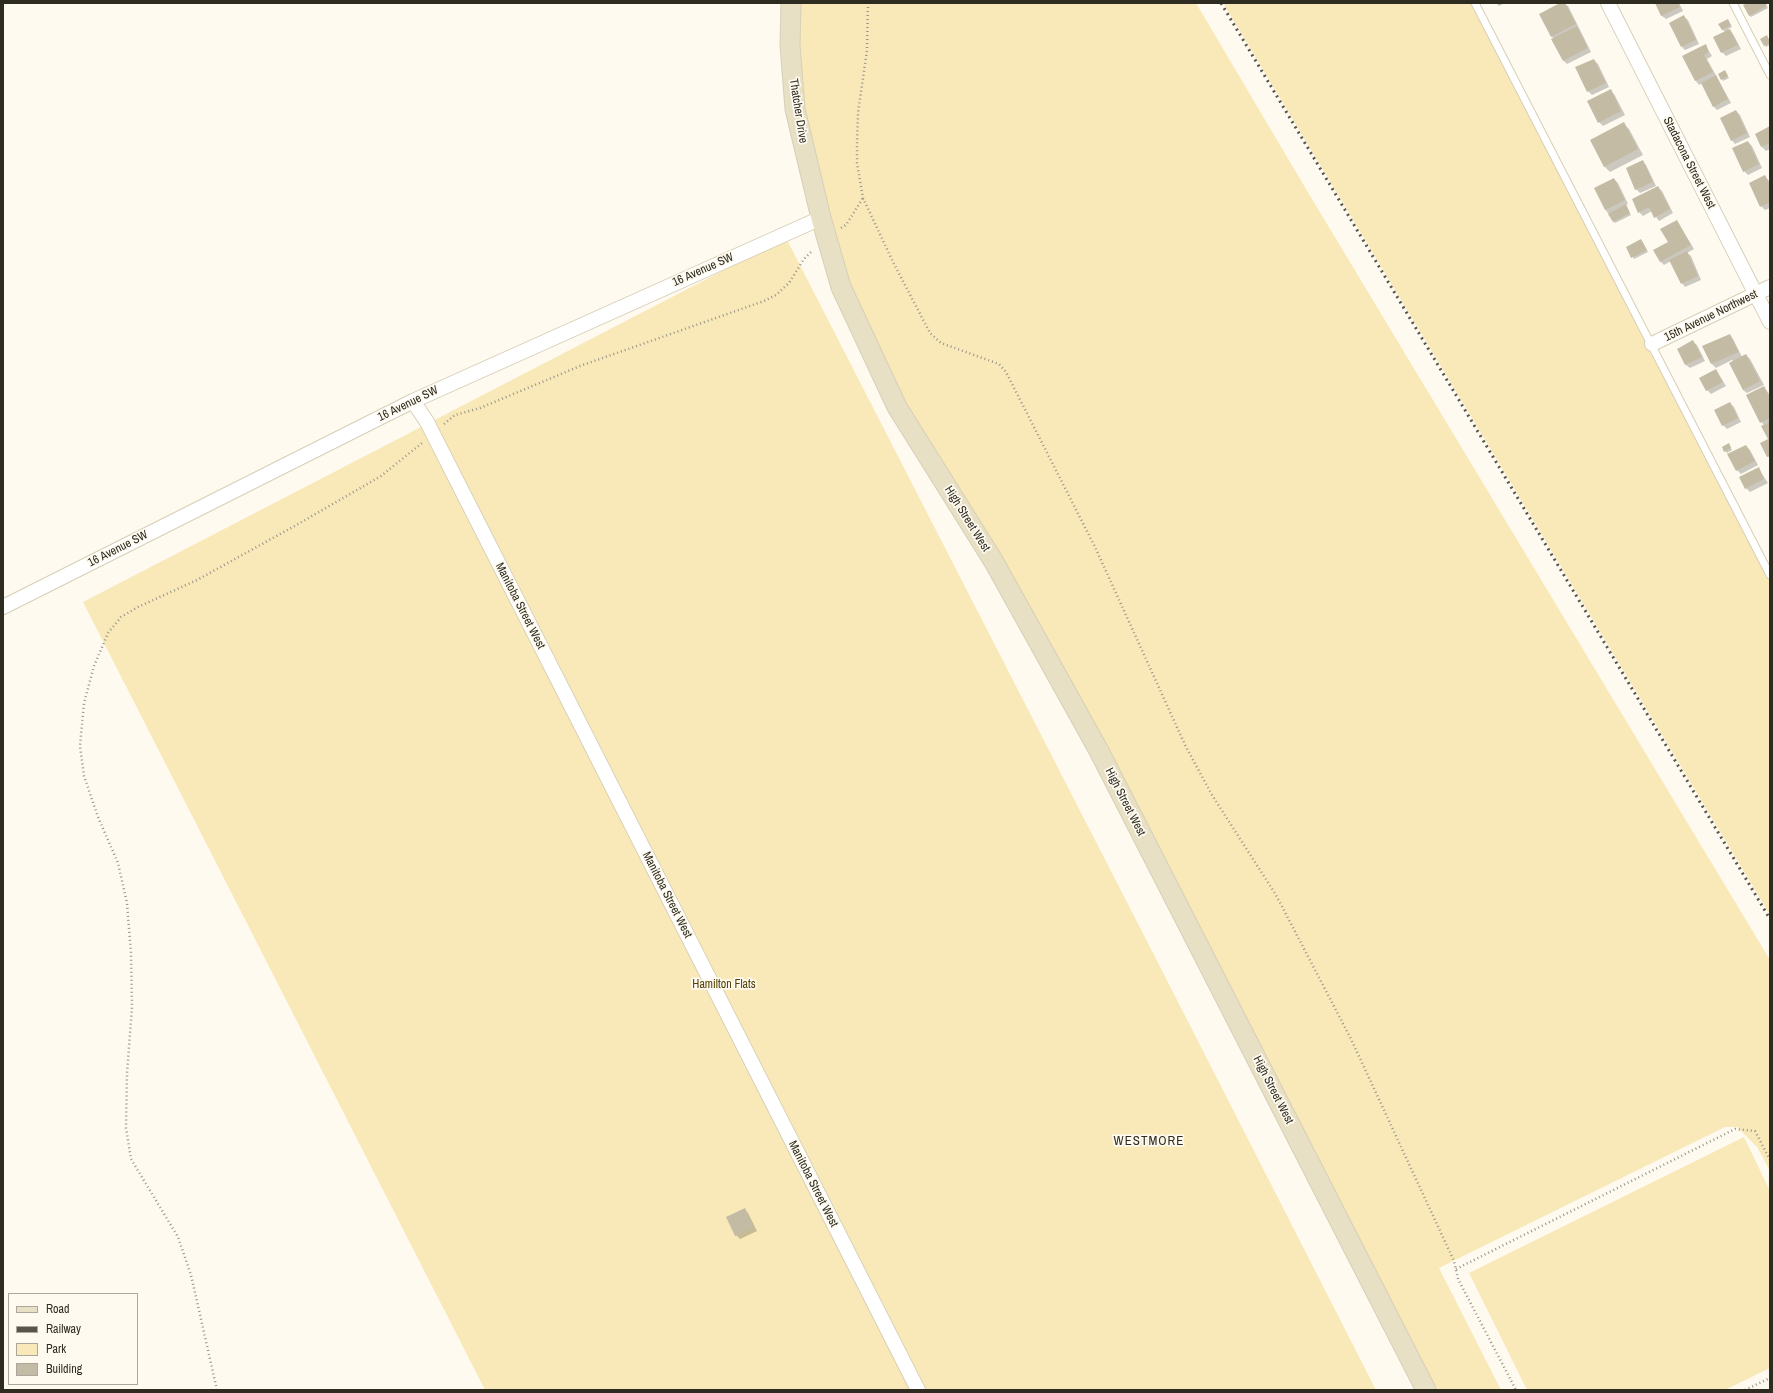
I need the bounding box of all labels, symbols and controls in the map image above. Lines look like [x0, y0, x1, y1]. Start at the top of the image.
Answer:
street label: Thatcher Drive [786, 78, 810, 144]
street label: Stadacona Street West [1660, 115, 1718, 211]
street label: 16 Avenue SW [670, 250, 736, 290]
street label: 15th Avenue Northwest [1662, 287, 1760, 345]
street label: 16 Avenue SW [375, 383, 441, 425]
street label: High Street West [941, 483, 993, 555]
street label: 16 Avenue SW [86, 528, 150, 570]
street label: Manitoba Street West [492, 560, 548, 652]
street label: High Street West [1102, 765, 1148, 839]
street label: Manitoba Street West [639, 849, 695, 941]
park label: Hamilton Flats [692, 978, 756, 992]
street label: High Street West [1250, 1053, 1296, 1127]
district label: WESTMORE [1114, 1134, 1184, 1150]
street label: Manitoba Street West [785, 1138, 841, 1230]
legend [8, 1293, 138, 1385]
text: Road [46, 1301, 70, 1317]
text: Railway [46, 1321, 81, 1337]
text: Park [46, 1341, 66, 1357]
text: Building [46, 1361, 82, 1377]

